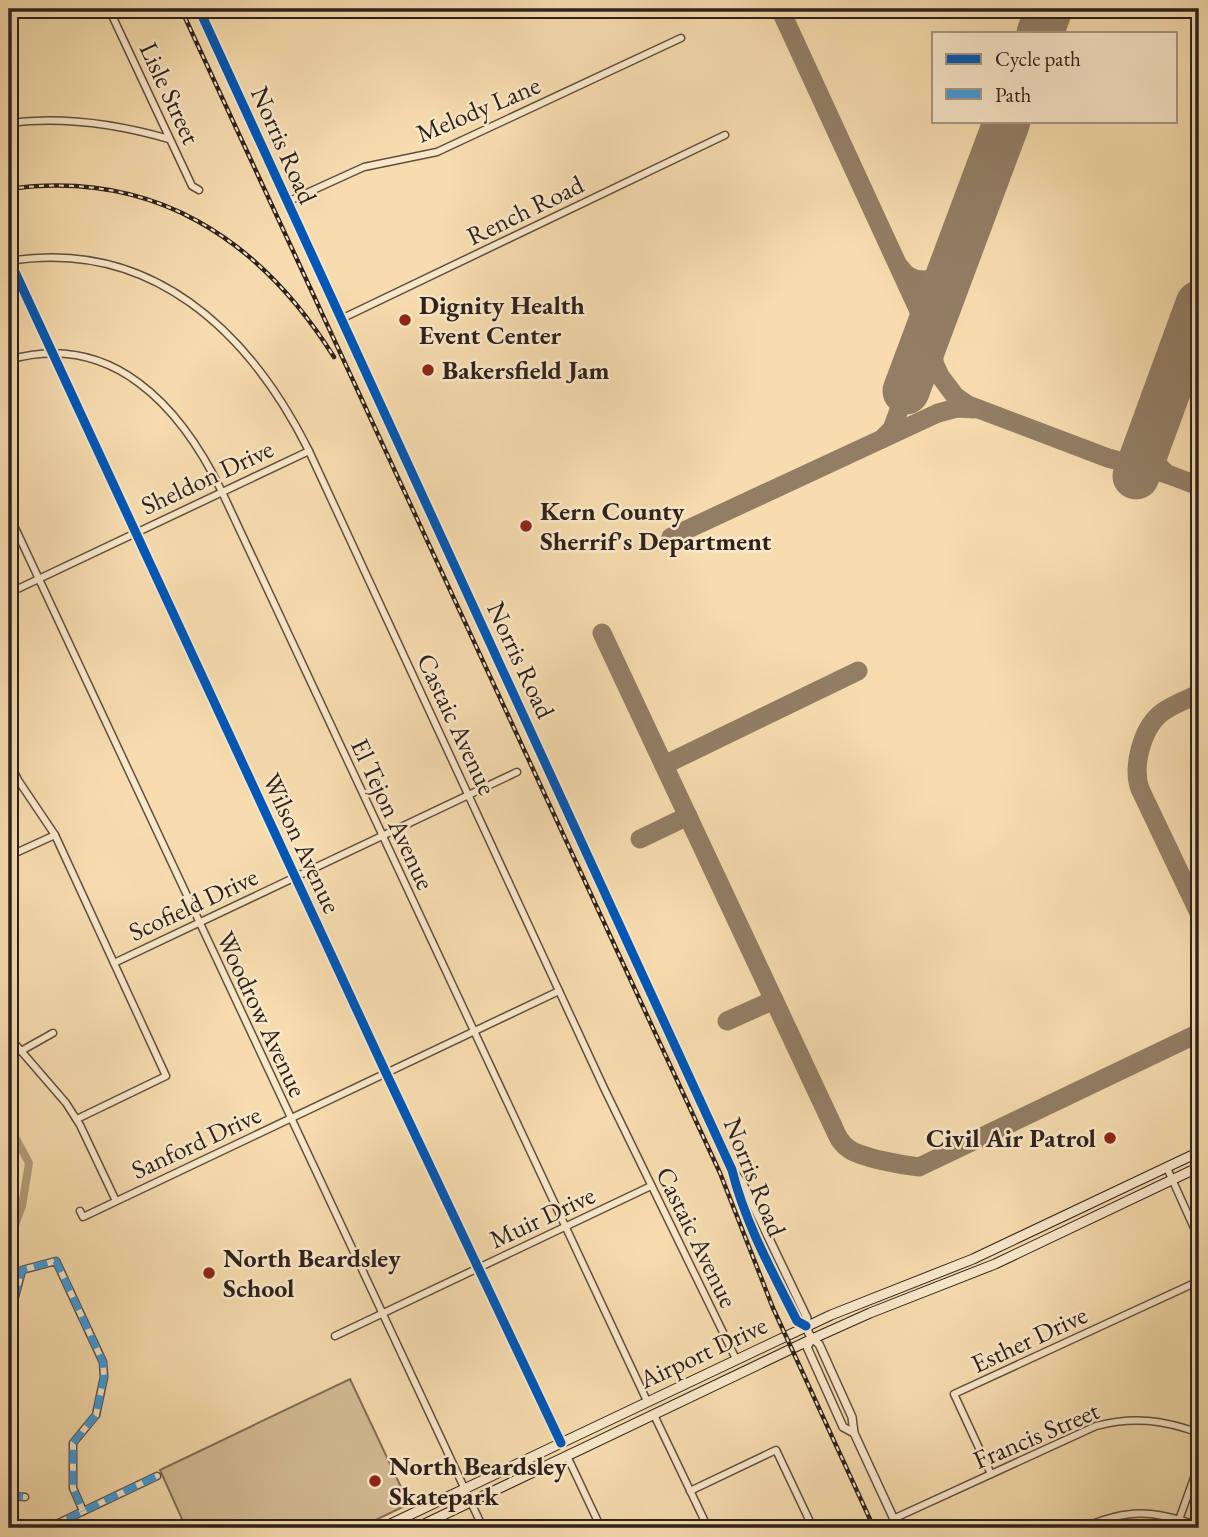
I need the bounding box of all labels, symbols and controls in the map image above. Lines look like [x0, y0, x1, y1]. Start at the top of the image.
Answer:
legend [932, 32, 1176, 122]
street label: Lisle Street [132, 37, 208, 149]
text: Cycle path [995, 45, 1081, 72]
street label: Melody Lane [411, 68, 545, 150]
street label: Norris Road [243, 81, 325, 210]
text: Path [995, 81, 1032, 108]
street label: Rench Road [461, 167, 590, 253]
place label: Dignity Health Event Center [419, 288, 585, 352]
marker: Dignity Health Event Center [397, 312, 413, 328]
place label: Bakersfield Jam [442, 353, 610, 387]
marker: Bakersfield Jam [420, 362, 436, 378]
street label: Sheldon Drive [135, 432, 279, 522]
place label: Kern County Sherrif's Department [540, 494, 771, 558]
marker: Kern County Sherrif's Department [518, 518, 534, 534]
street label: Norris Road [479, 596, 563, 725]
street label: Castaic Avenue [409, 648, 505, 800]
street label: El Tejon Avenue [343, 733, 443, 895]
street label: Wilson Avenue [255, 768, 349, 918]
street label: Scofield Drive [123, 859, 263, 949]
street label: Woodrow Avenue [209, 926, 315, 1102]
street label: Sanford Drive [126, 1097, 266, 1187]
street label: Norris Road [716, 1113, 795, 1242]
place label: Civil Air Patrol [926, 1121, 1096, 1155]
marker: Civil Air Patrol [1102, 1130, 1118, 1146]
street label: Castaic Avenue [648, 1161, 746, 1313]
street label: Muir Drive [484, 1178, 600, 1256]
place label: North Beardsley School [223, 1241, 401, 1305]
marker: North Beardsley School [201, 1265, 217, 1281]
street label: Esther Drive [966, 1297, 1092, 1381]
street label: Airport Drive [633, 1308, 772, 1397]
street label: Francis Street [968, 1393, 1104, 1477]
place label: North Beardsley Skatepark [389, 1449, 567, 1513]
marker: North Beardsley Skatepark [367, 1473, 383, 1489]

